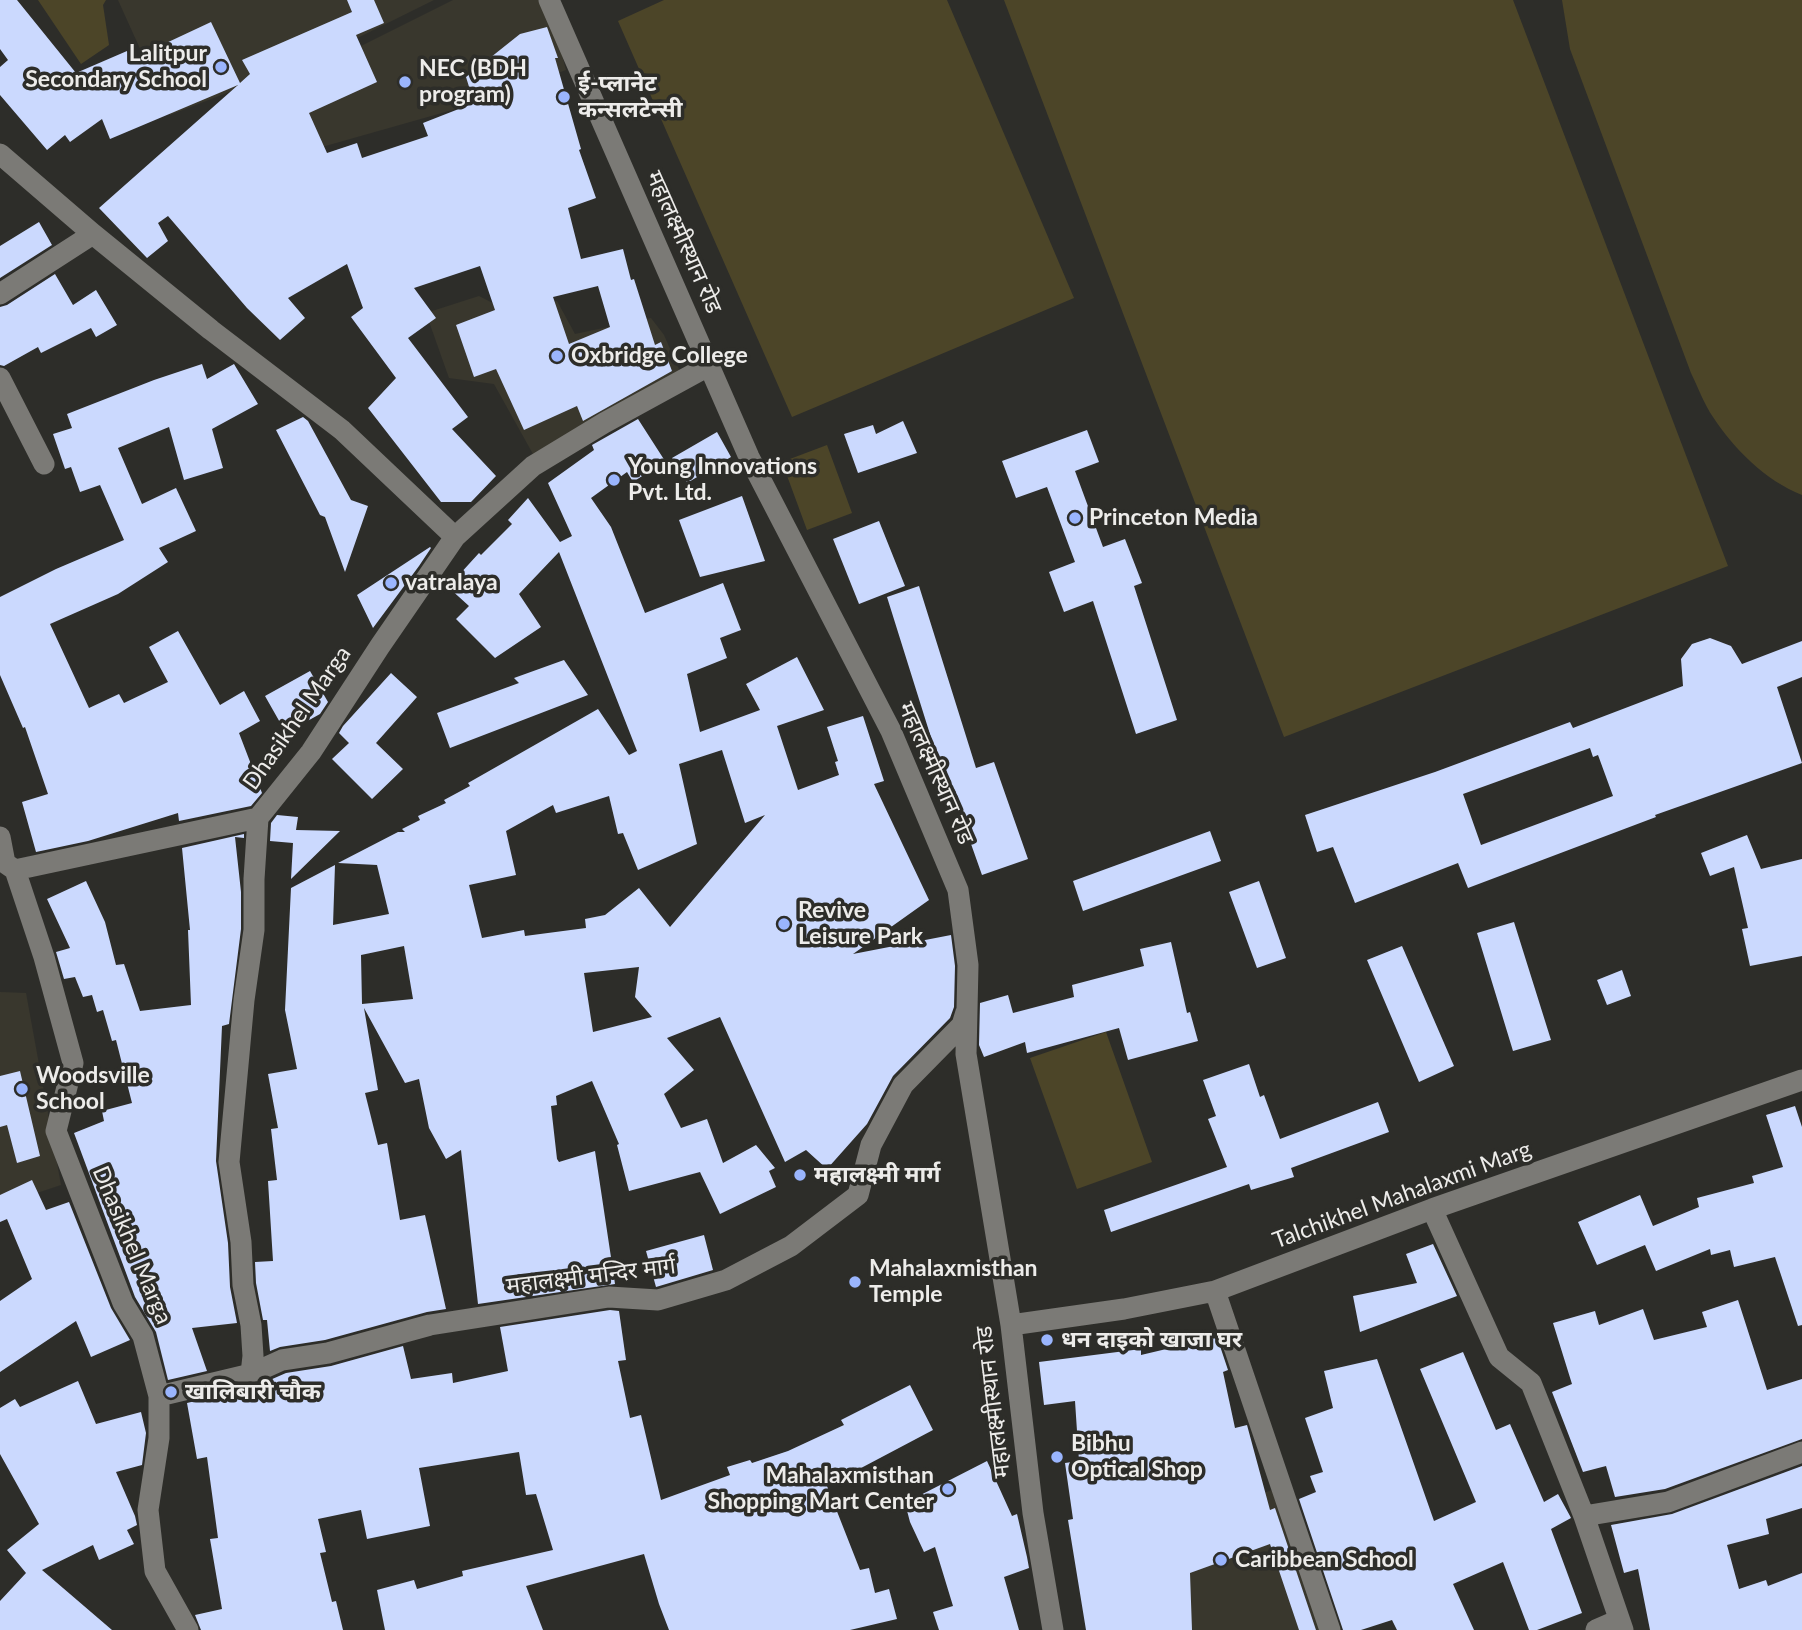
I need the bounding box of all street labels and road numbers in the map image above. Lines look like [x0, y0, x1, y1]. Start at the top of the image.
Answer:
street label: महालक्ष्मीस्थान रोड [640, 167, 728, 317]
street label: Dhasikhel Marga [237, 641, 357, 795]
street label: महालक्ष्मीस्थान रोड [892, 698, 980, 848]
street label: Talchikhel Mahalaxmi Marg [1269, 1135, 1535, 1255]
street label: Dhasikhel Marga [86, 1162, 178, 1328]
street label: महालक्ष्मी मन्दिर मार्ग [505, 1252, 677, 1300]
street label: महालक्ष्मीस्थान रोड [970, 1324, 1016, 1480]

